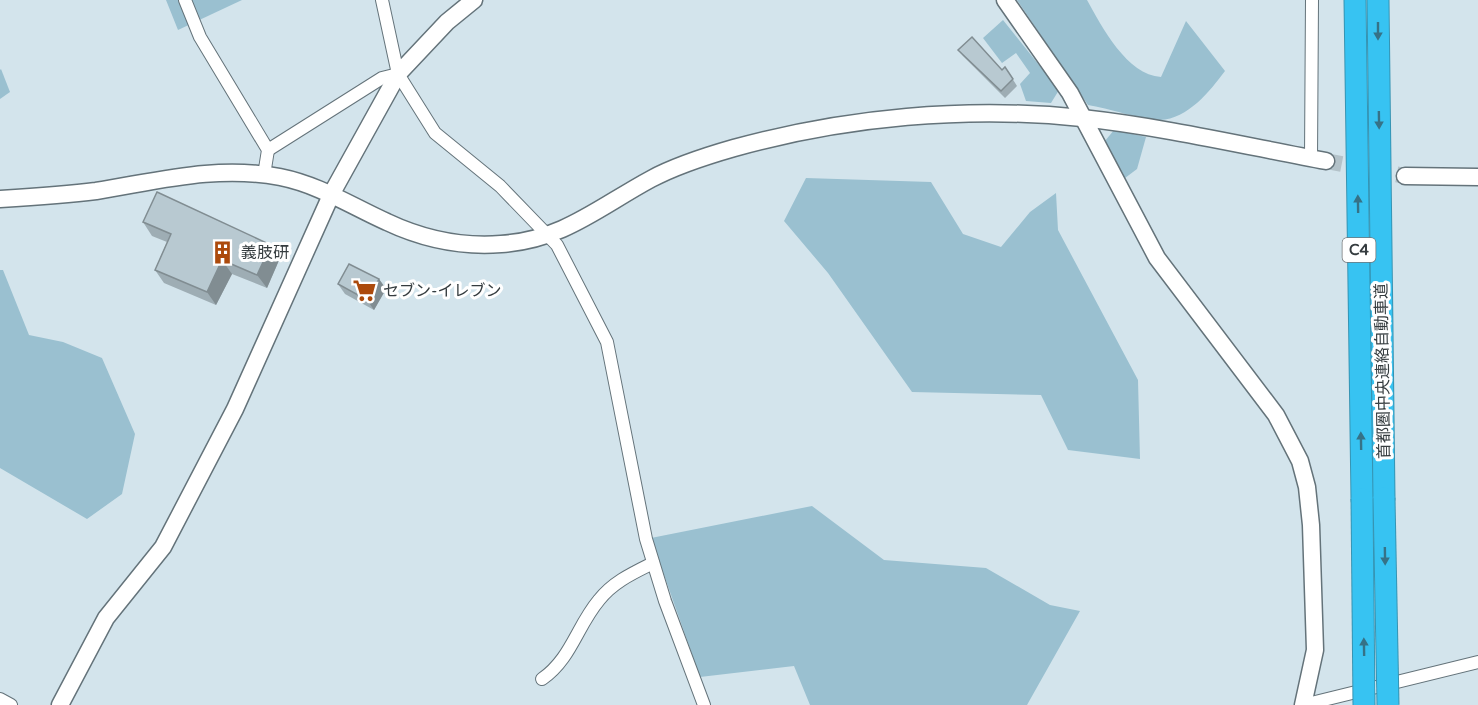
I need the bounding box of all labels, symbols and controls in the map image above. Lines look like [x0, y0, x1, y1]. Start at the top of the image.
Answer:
one-way arrow [1374, 21, 1383, 40]
one-way arrow [1375, 111, 1384, 130]
one-way arrow [1353, 194, 1363, 213]
road number: C4 [1342, 238, 1376, 262]
building icon: 義肢研 [210, 240, 236, 266]
place label: 義肢研 [241, 243, 289, 263]
supermarket icon: セブン-イレブン [352, 278, 378, 304]
place label: セブン-イレブン [383, 281, 502, 301]
street label: 首都圏中央連絡自動車道 [1371, 283, 1395, 459]
one-way arrow [1356, 431, 1366, 450]
one-way arrow [1381, 547, 1390, 566]
one-way arrow [1359, 637, 1369, 656]

